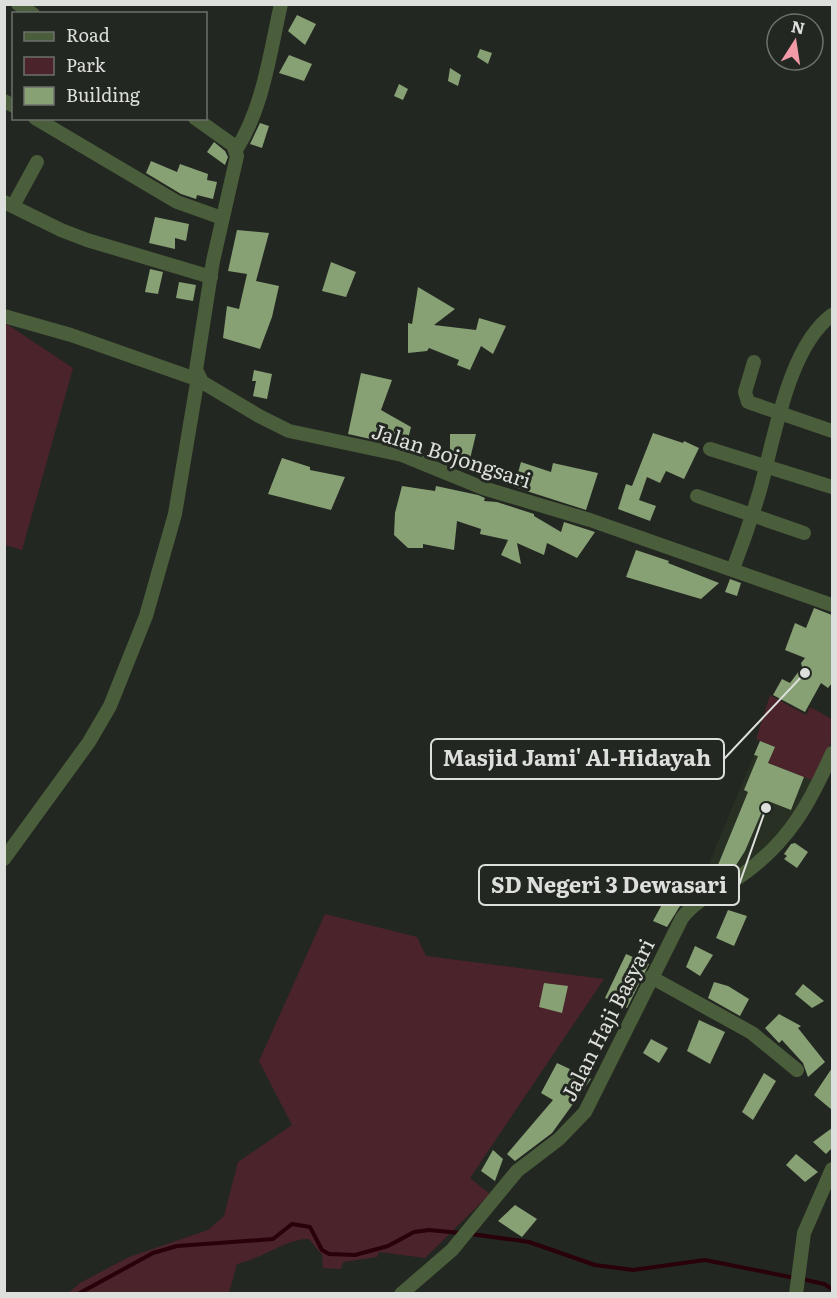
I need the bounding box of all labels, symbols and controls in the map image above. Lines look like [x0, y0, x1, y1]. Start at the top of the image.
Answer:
legend [12, 12, 207, 120]
north arrow [765, 12, 825, 72]
text: N [789, 13, 807, 39]
text: Road [66, 21, 110, 48]
text: Park [66, 51, 107, 78]
text: Building [66, 81, 141, 108]
street label: Jalan Bojongsari [368, 414, 536, 494]
callout: Masjid Jami' Al-Hidayah [431, 739, 724, 779]
text: Masjid Jami' Al-Hidayah [443, 740, 711, 773]
callout: SD Negeri 3 Dewasari [479, 865, 739, 905]
text: SD Negeri 3 Dewasari [491, 867, 727, 900]
street label: Jalan Haji Basyari [552, 932, 660, 1106]

